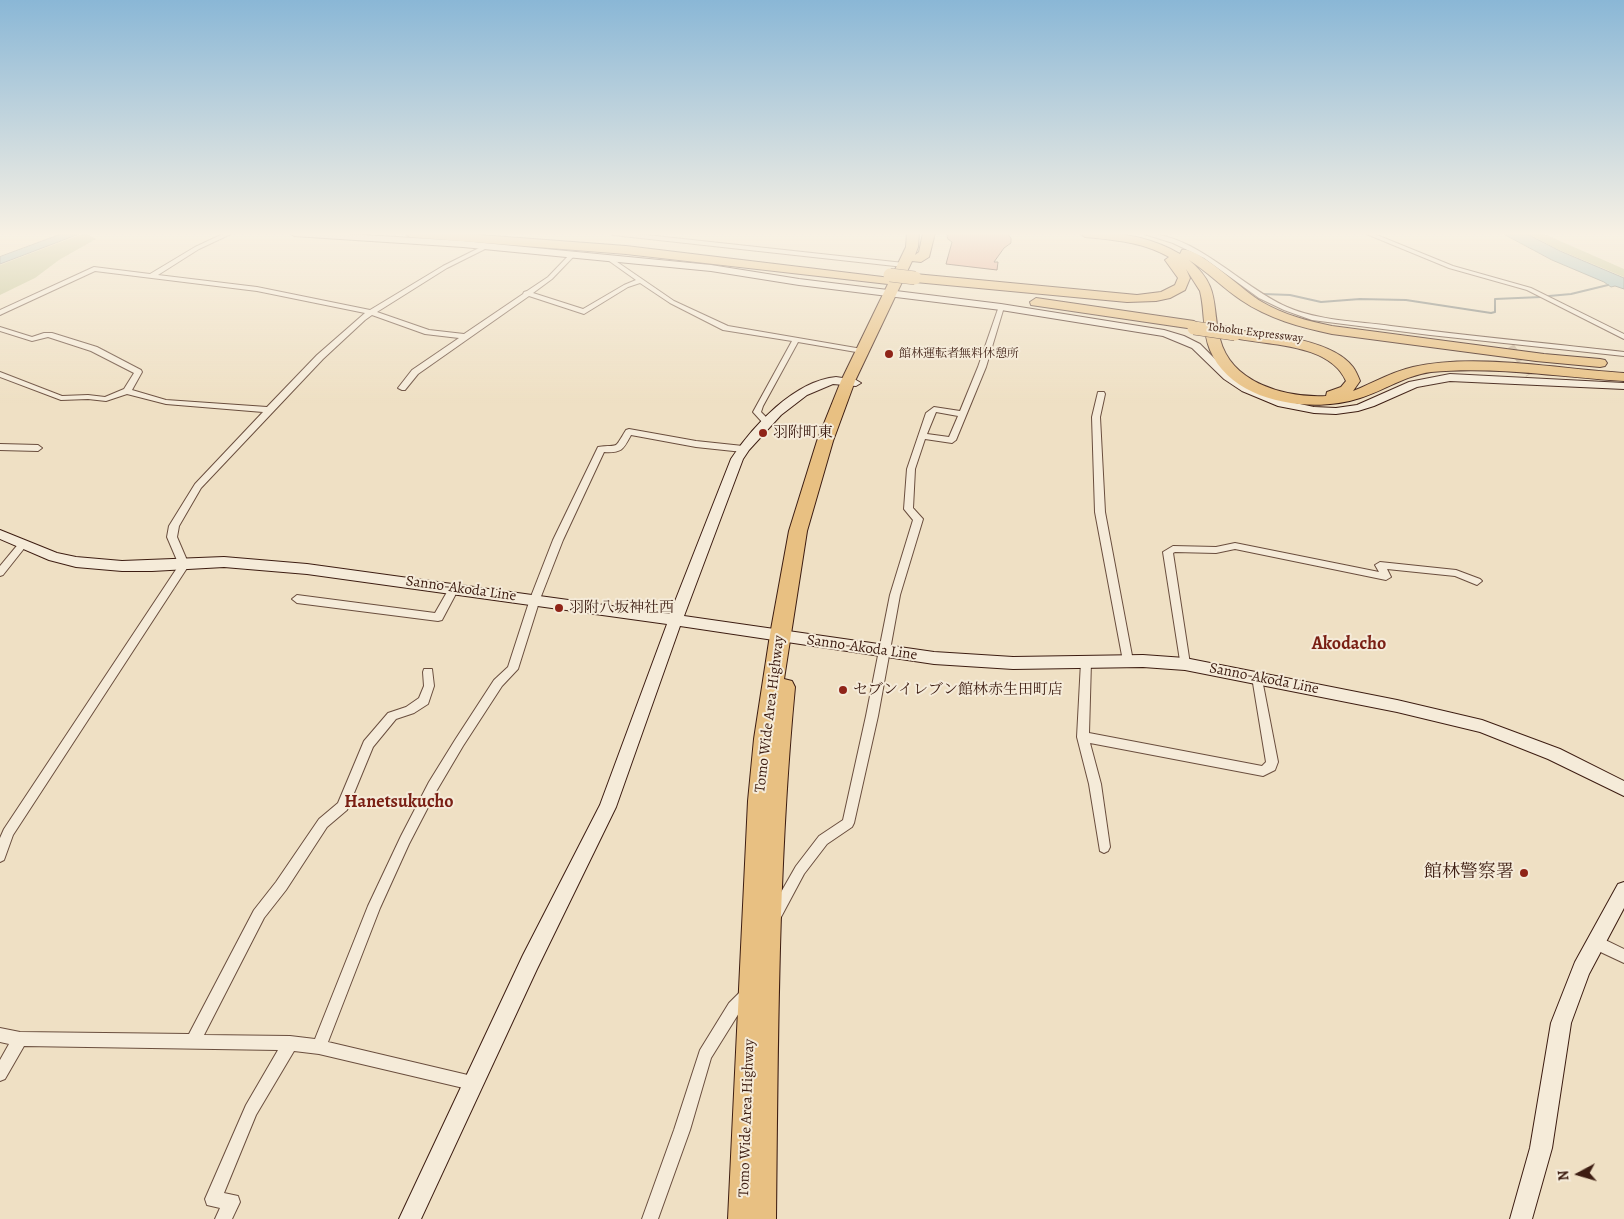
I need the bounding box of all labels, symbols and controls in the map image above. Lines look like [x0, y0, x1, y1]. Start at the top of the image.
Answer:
street label: Tohoku Expressway [1206, 320, 1304, 346]
place label: 館林運転者無料休憩所 [899, 347, 1019, 361]
marker: 館林運転者無料休憩所 [883, 348, 895, 360]
place label: 羽附町東 [773, 424, 833, 442]
marker: 羽附町東 [757, 427, 769, 439]
street label: Sanno-Akoda Line [405, 572, 517, 606]
place label: 羽附八坂神社西 [569, 599, 674, 617]
marker: 羽附八坂神社西 [553, 602, 565, 614]
street label: Sanno-Akoda Line [806, 631, 918, 665]
street label: Tomo Wide Area Highway [751, 634, 789, 794]
district label: Akodacho [1312, 634, 1386, 656]
street label: Sanno-Akoda Line [1208, 660, 1320, 698]
place label: セブンイレブン館林赤生田町店 [853, 681, 1063, 699]
marker: セブンイレブン館林赤生田町店 [837, 684, 849, 696]
district label: Hanetsukucho [344, 792, 454, 814]
place label: 館林警察署 [1424, 862, 1514, 884]
marker: 館林警察署 [1518, 867, 1530, 879]
street label: Tomo Wide Area Highway [735, 1039, 759, 1197]
north arrow [1554, 1149, 1604, 1199]
text: N [1554, 1170, 1574, 1182]

